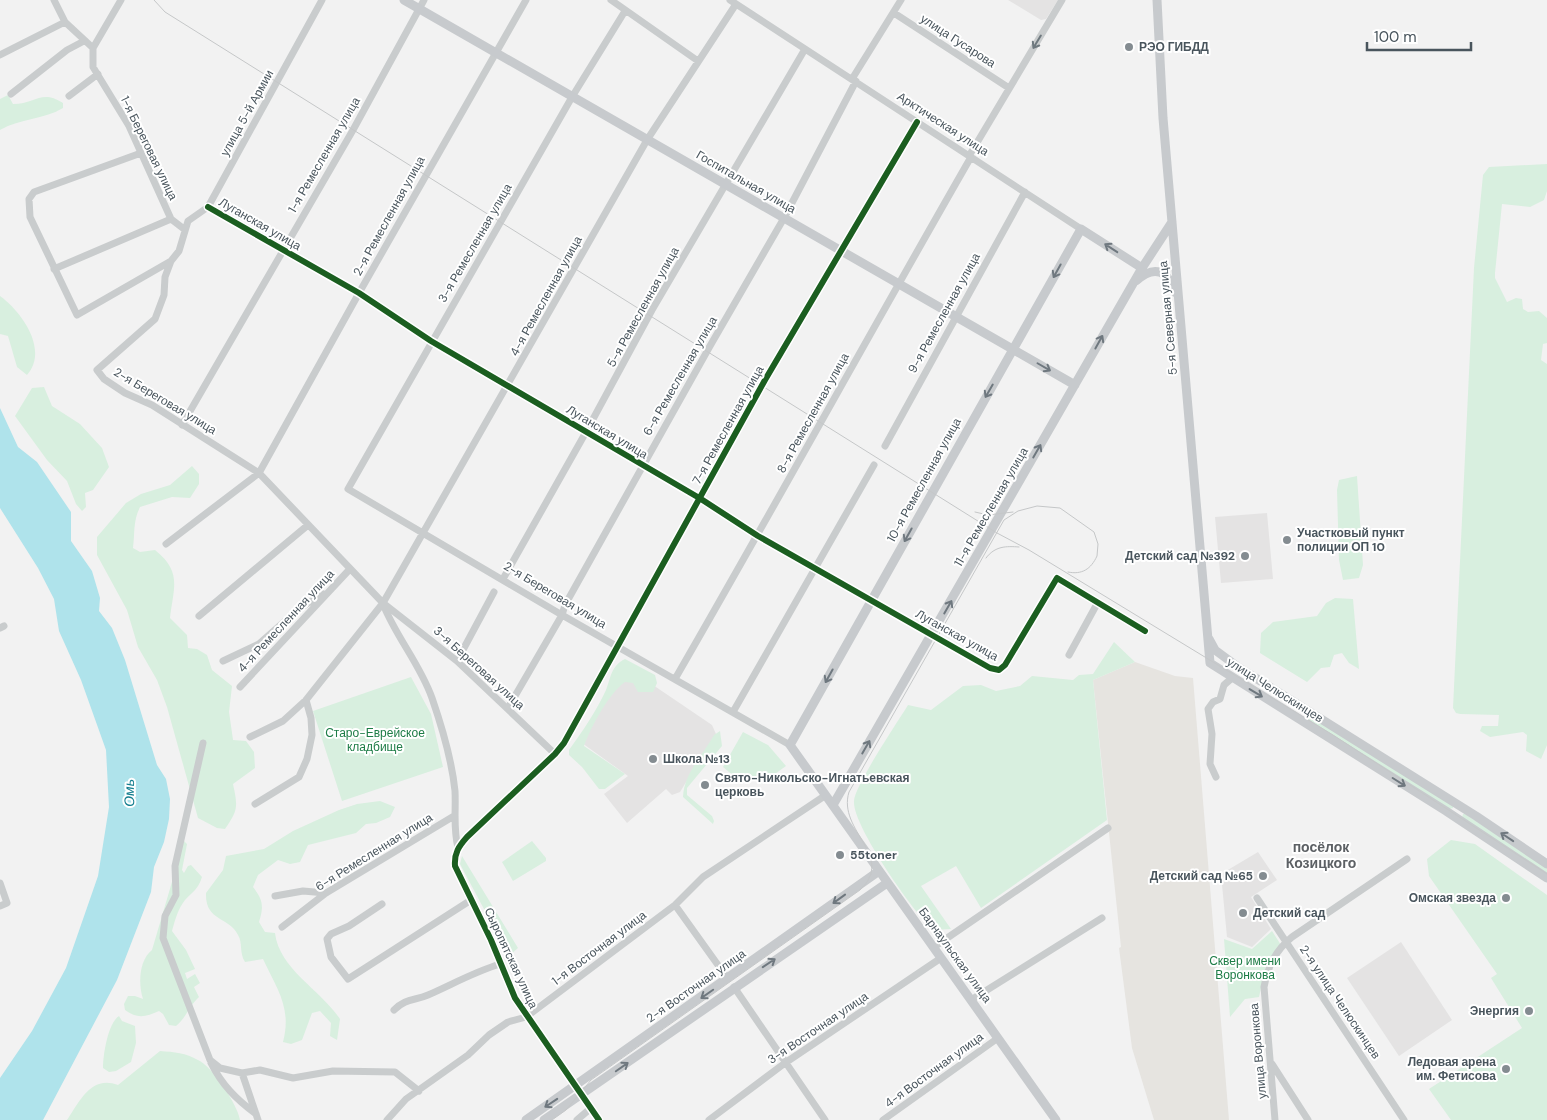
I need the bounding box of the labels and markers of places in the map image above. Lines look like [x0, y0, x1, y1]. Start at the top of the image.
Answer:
place label: РЭО ГИБДД [1139, 39, 1209, 55]
marker: РЭО ГИБДД [1123, 41, 1135, 53]
place label: Участковый пункт полиции ОП 10 [1297, 525, 1405, 555]
marker: Участковый пункт полиции ОП 10 [1281, 534, 1293, 546]
place label: Детский сад №392 [1125, 548, 1235, 564]
marker: Детский сад №392 [1239, 550, 1251, 562]
place label: Школа №13 [663, 751, 730, 767]
marker: Школа №13 [647, 753, 659, 765]
place label: Свято-Никольско-Игнатьевская церковь [715, 770, 909, 800]
marker: Свято-Никольско-Игнатьевская церковь [699, 779, 711, 791]
place label: 55toner [850, 847, 897, 863]
marker: 55toner [834, 849, 846, 861]
place label: Детский сад №65 [1150, 868, 1253, 884]
marker: Детский сад №65 [1257, 870, 1269, 882]
place label: Омская звезда [1409, 890, 1496, 906]
marker: Омская звезда [1500, 892, 1512, 904]
place label: Детский сад [1253, 905, 1326, 921]
marker: Детский сад [1237, 907, 1249, 919]
place label: Энергия [1470, 1003, 1519, 1019]
marker: Энергия [1523, 1005, 1535, 1017]
place label: Ледовая арена им. Фетисова [1408, 1054, 1496, 1084]
marker: Ледовая арена им. Фетисова [1500, 1063, 1512, 1075]

